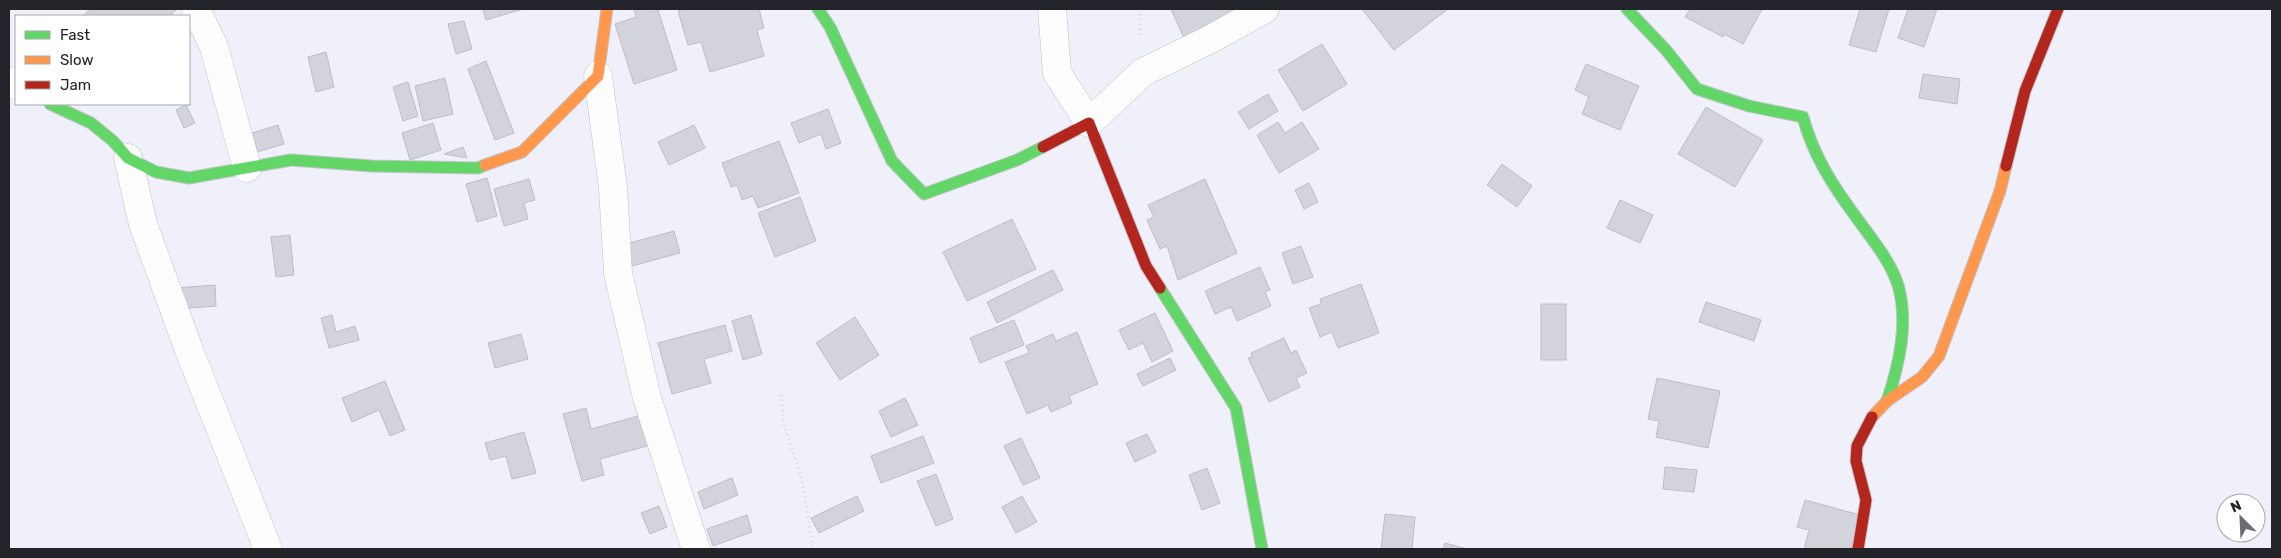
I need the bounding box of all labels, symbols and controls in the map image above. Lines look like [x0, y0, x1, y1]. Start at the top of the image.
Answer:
legend [15, 15, 190, 105]
text: Fast [60, 26, 90, 44]
text: Slow [60, 51, 93, 69]
text: Jam [60, 76, 91, 94]
north arrow [2216, 493, 2266, 543]
text: N [2228, 497, 2244, 516]

